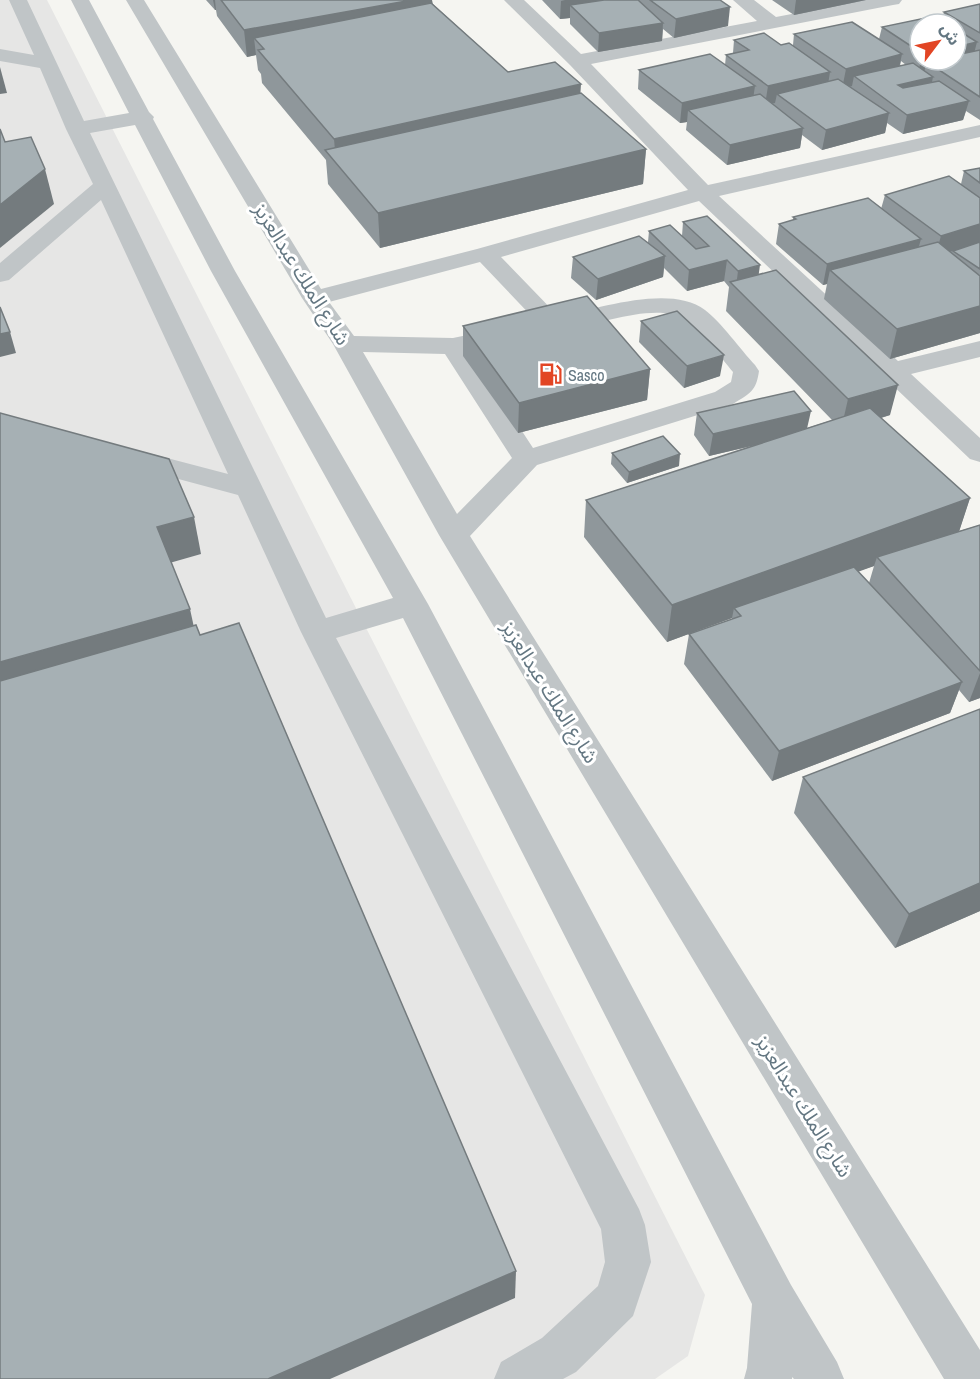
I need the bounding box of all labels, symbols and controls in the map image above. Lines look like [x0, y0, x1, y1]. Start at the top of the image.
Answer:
north arrow [908, 12, 968, 72]
text: ش [936, 19, 966, 49]
street label: شارع الملك عبدالعزيز [245, 197, 357, 351]
fuel station icon: Sasco [537, 362, 563, 388]
place label: Sasco [568, 364, 604, 386]
street label: شارع الملك عبدالعزيز [493, 615, 605, 769]
street label: شارع الملك عبدالعزيز [747, 1029, 859, 1183]

